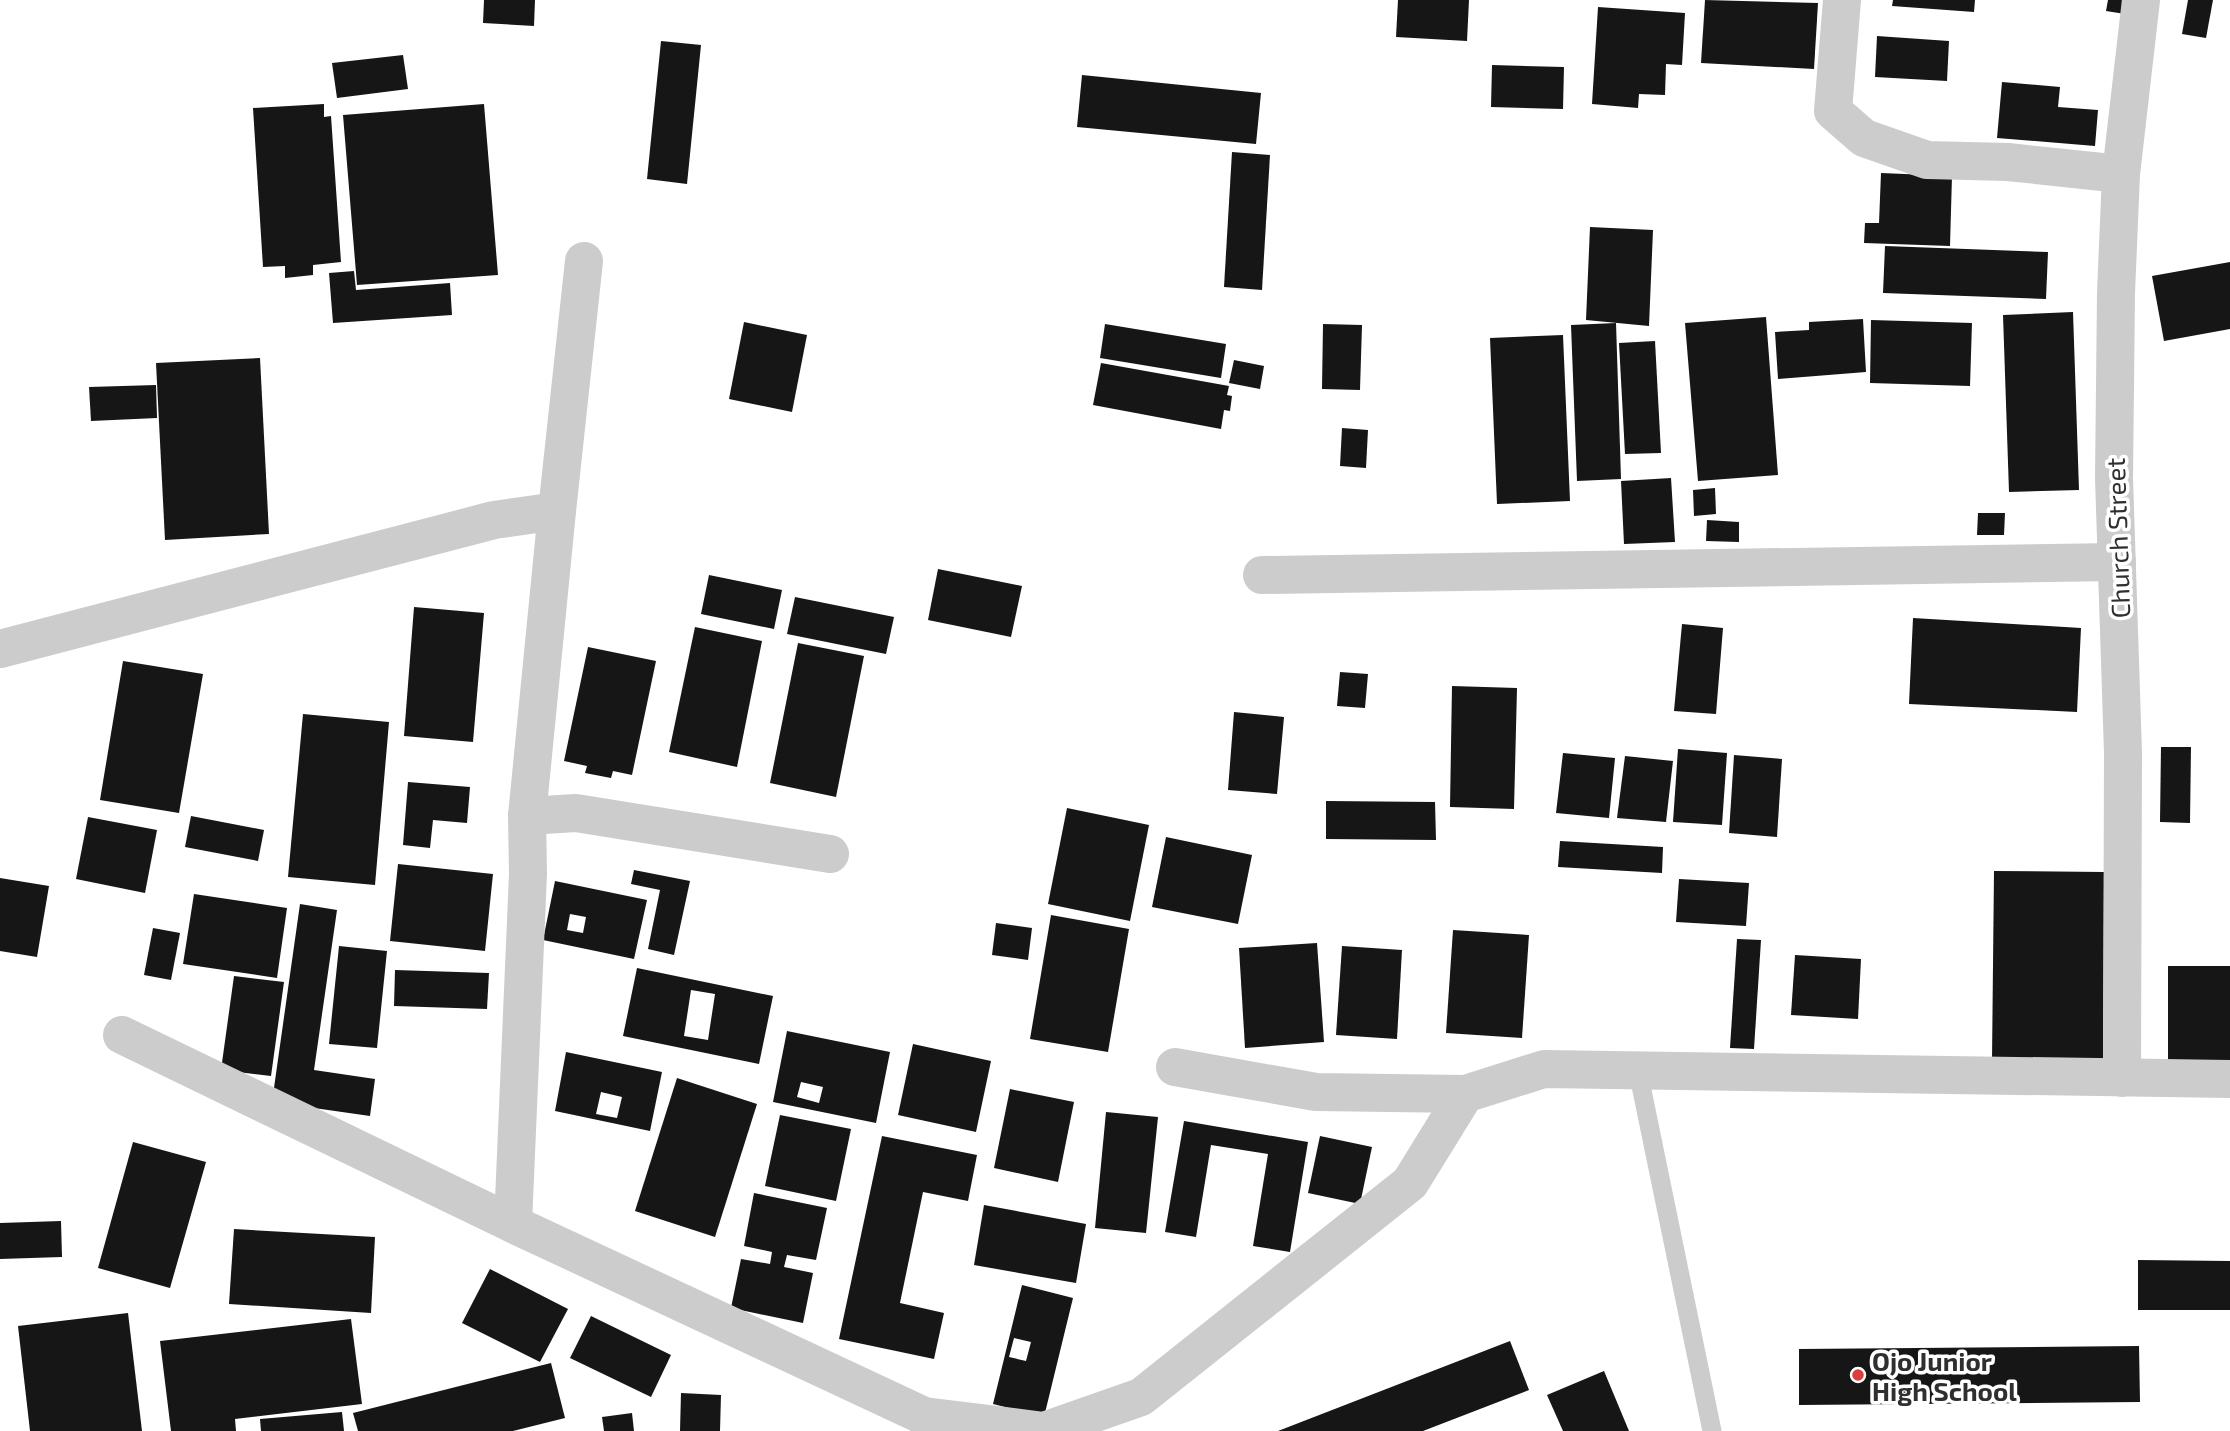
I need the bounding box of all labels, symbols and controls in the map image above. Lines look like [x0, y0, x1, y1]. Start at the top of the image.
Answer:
street label: Church Street [2099, 457, 2135, 619]
place label: Ojo Junior High School [1872, 1345, 2017, 1406]
marker: Ojo Junior High School [1850, 1367, 1866, 1383]

